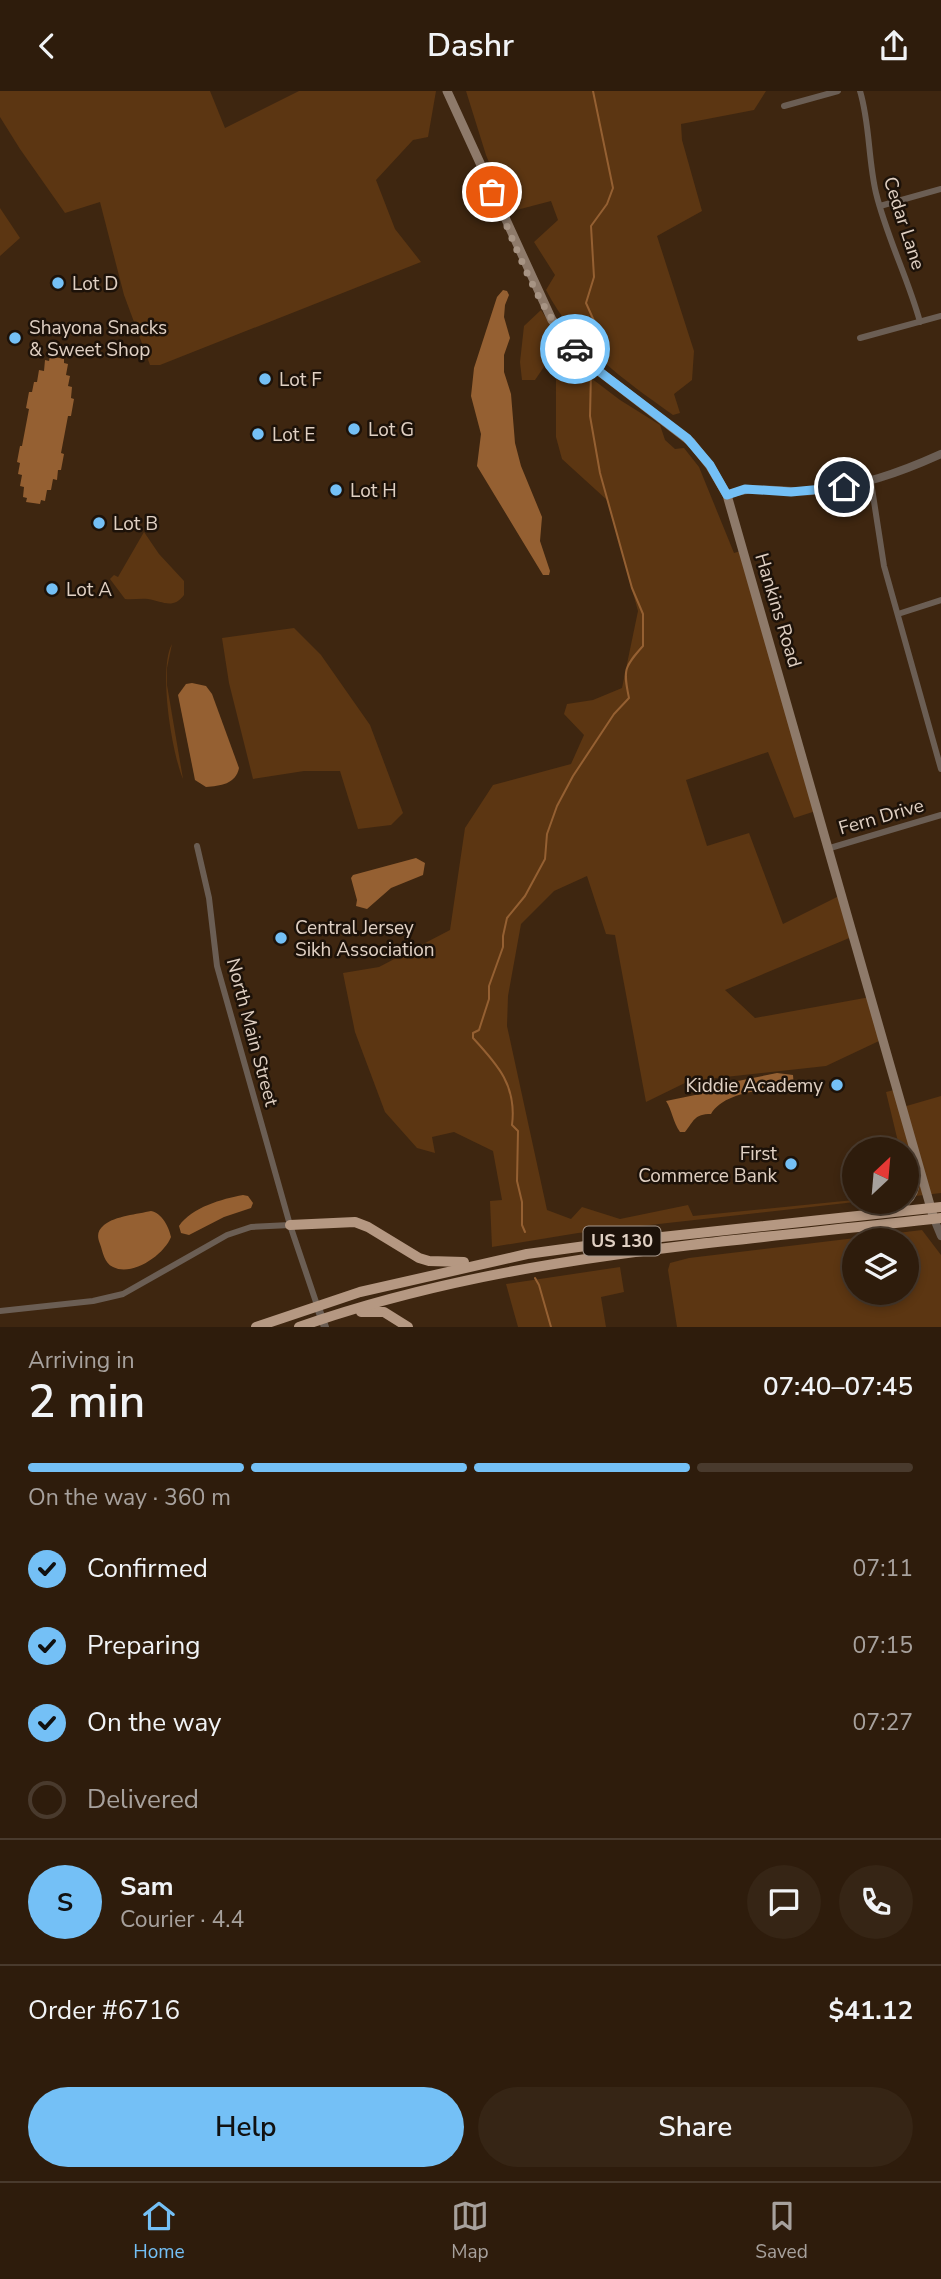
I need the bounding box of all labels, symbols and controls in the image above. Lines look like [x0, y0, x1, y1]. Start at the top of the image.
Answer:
text: Dashr [427, 24, 514, 67]
icon: back [28, 27, 66, 65]
icon: share [875, 27, 913, 65]
pin [462, 162, 522, 222]
icon: bag [473, 173, 511, 211]
street label: Cedar Lane [877, 173, 931, 273]
place label: Lot D [72, 271, 118, 297]
marker: Lot D [50, 275, 66, 291]
courier [540, 314, 610, 384]
place label: Shayona Snacks & Sweet Shop [29, 315, 167, 363]
marker: Shayona Snacks & Sweet Shop [7, 330, 23, 346]
icon: car [556, 330, 594, 368]
place label: Lot F [279, 367, 322, 393]
marker: Lot F [257, 371, 273, 387]
place label: Lot G [368, 417, 414, 443]
marker: Lot G [346, 421, 362, 437]
place label: Lot E [272, 422, 315, 448]
marker: Lot E [250, 426, 266, 442]
pin [814, 457, 874, 517]
icon: home [825, 468, 863, 506]
place label: Lot H [350, 478, 397, 504]
marker: Lot H [328, 482, 344, 498]
place label: Lot B [113, 511, 158, 537]
marker: Lot B [91, 515, 107, 531]
street label: Hankins Road [748, 550, 808, 671]
place label: Lot A [66, 577, 112, 603]
marker: Lot A [44, 581, 60, 597]
street label: Fern Drive [836, 792, 927, 842]
place label: Central Jersey Sikh Association [295, 915, 435, 963]
marker: Central Jersey Sikh Association [273, 930, 289, 946]
street label: North Main Street [220, 955, 284, 1110]
place label: Kiddie Academy [685, 1073, 823, 1099]
marker: Kiddie Academy [829, 1077, 845, 1093]
north arrow [842, 1137, 919, 1215]
map controls [842, 1137, 919, 1305]
place label: First Commerce Bank [638, 1141, 777, 1189]
marker: First Commerce Bank [783, 1156, 799, 1172]
road number: US 130 [584, 1226, 660, 1255]
button: layers [842, 1228, 919, 1305]
text: Arriving in [28, 1345, 135, 1376]
text: 07:40–07:45 [763, 1369, 913, 1404]
text: 2 min [28, 1370, 145, 1433]
text: On the way · 360 m [28, 1482, 231, 1513]
icon: check [28, 1550, 66, 1588]
text: Confirmed [87, 1551, 208, 1586]
text: 07:11 [853, 1553, 913, 1584]
icon: check [28, 1627, 66, 1665]
text: Preparing [87, 1628, 200, 1663]
text: 07:15 [853, 1630, 913, 1661]
icon: check [28, 1704, 66, 1742]
text: On the way [87, 1705, 221, 1740]
text: 07:27 [853, 1707, 913, 1738]
text: Delivered [87, 1782, 199, 1817]
button: chat [747, 1865, 821, 1939]
button: phone [839, 1865, 913, 1939]
text: Sam [120, 1869, 173, 1904]
text: S [57, 1885, 73, 1920]
text: Courier · 4.4 [120, 1904, 244, 1935]
text: Order #6716 [28, 1993, 180, 2028]
text: $41.12 [829, 1993, 913, 2028]
button: Help [28, 2087, 464, 2167]
button: Share [478, 2087, 913, 2167]
tab: Home [133, 2197, 185, 2265]
tab: Map [451, 2197, 489, 2265]
tab: Saved [755, 2197, 808, 2265]

